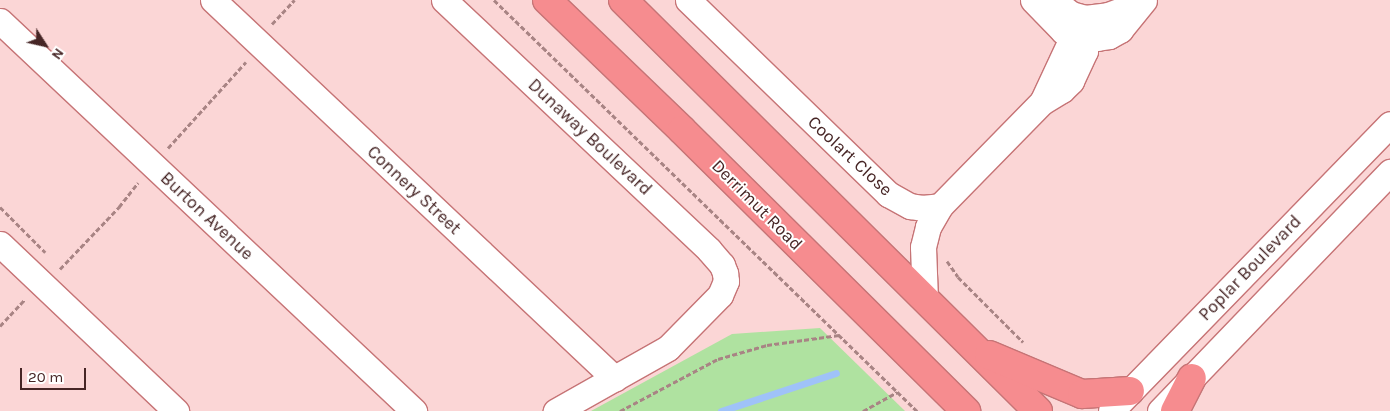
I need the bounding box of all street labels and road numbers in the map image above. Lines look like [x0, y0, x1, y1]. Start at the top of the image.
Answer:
street label: Dunaway Boulevard [524, 74, 656, 200]
street label: Coolart Close [803, 111, 897, 201]
street label: Connery Street [363, 141, 465, 239]
street label: Derrimut Road [707, 155, 807, 255]
street label: Burton Avenue [156, 167, 258, 265]
street label: Poplar Boulevard [1194, 211, 1306, 325]

